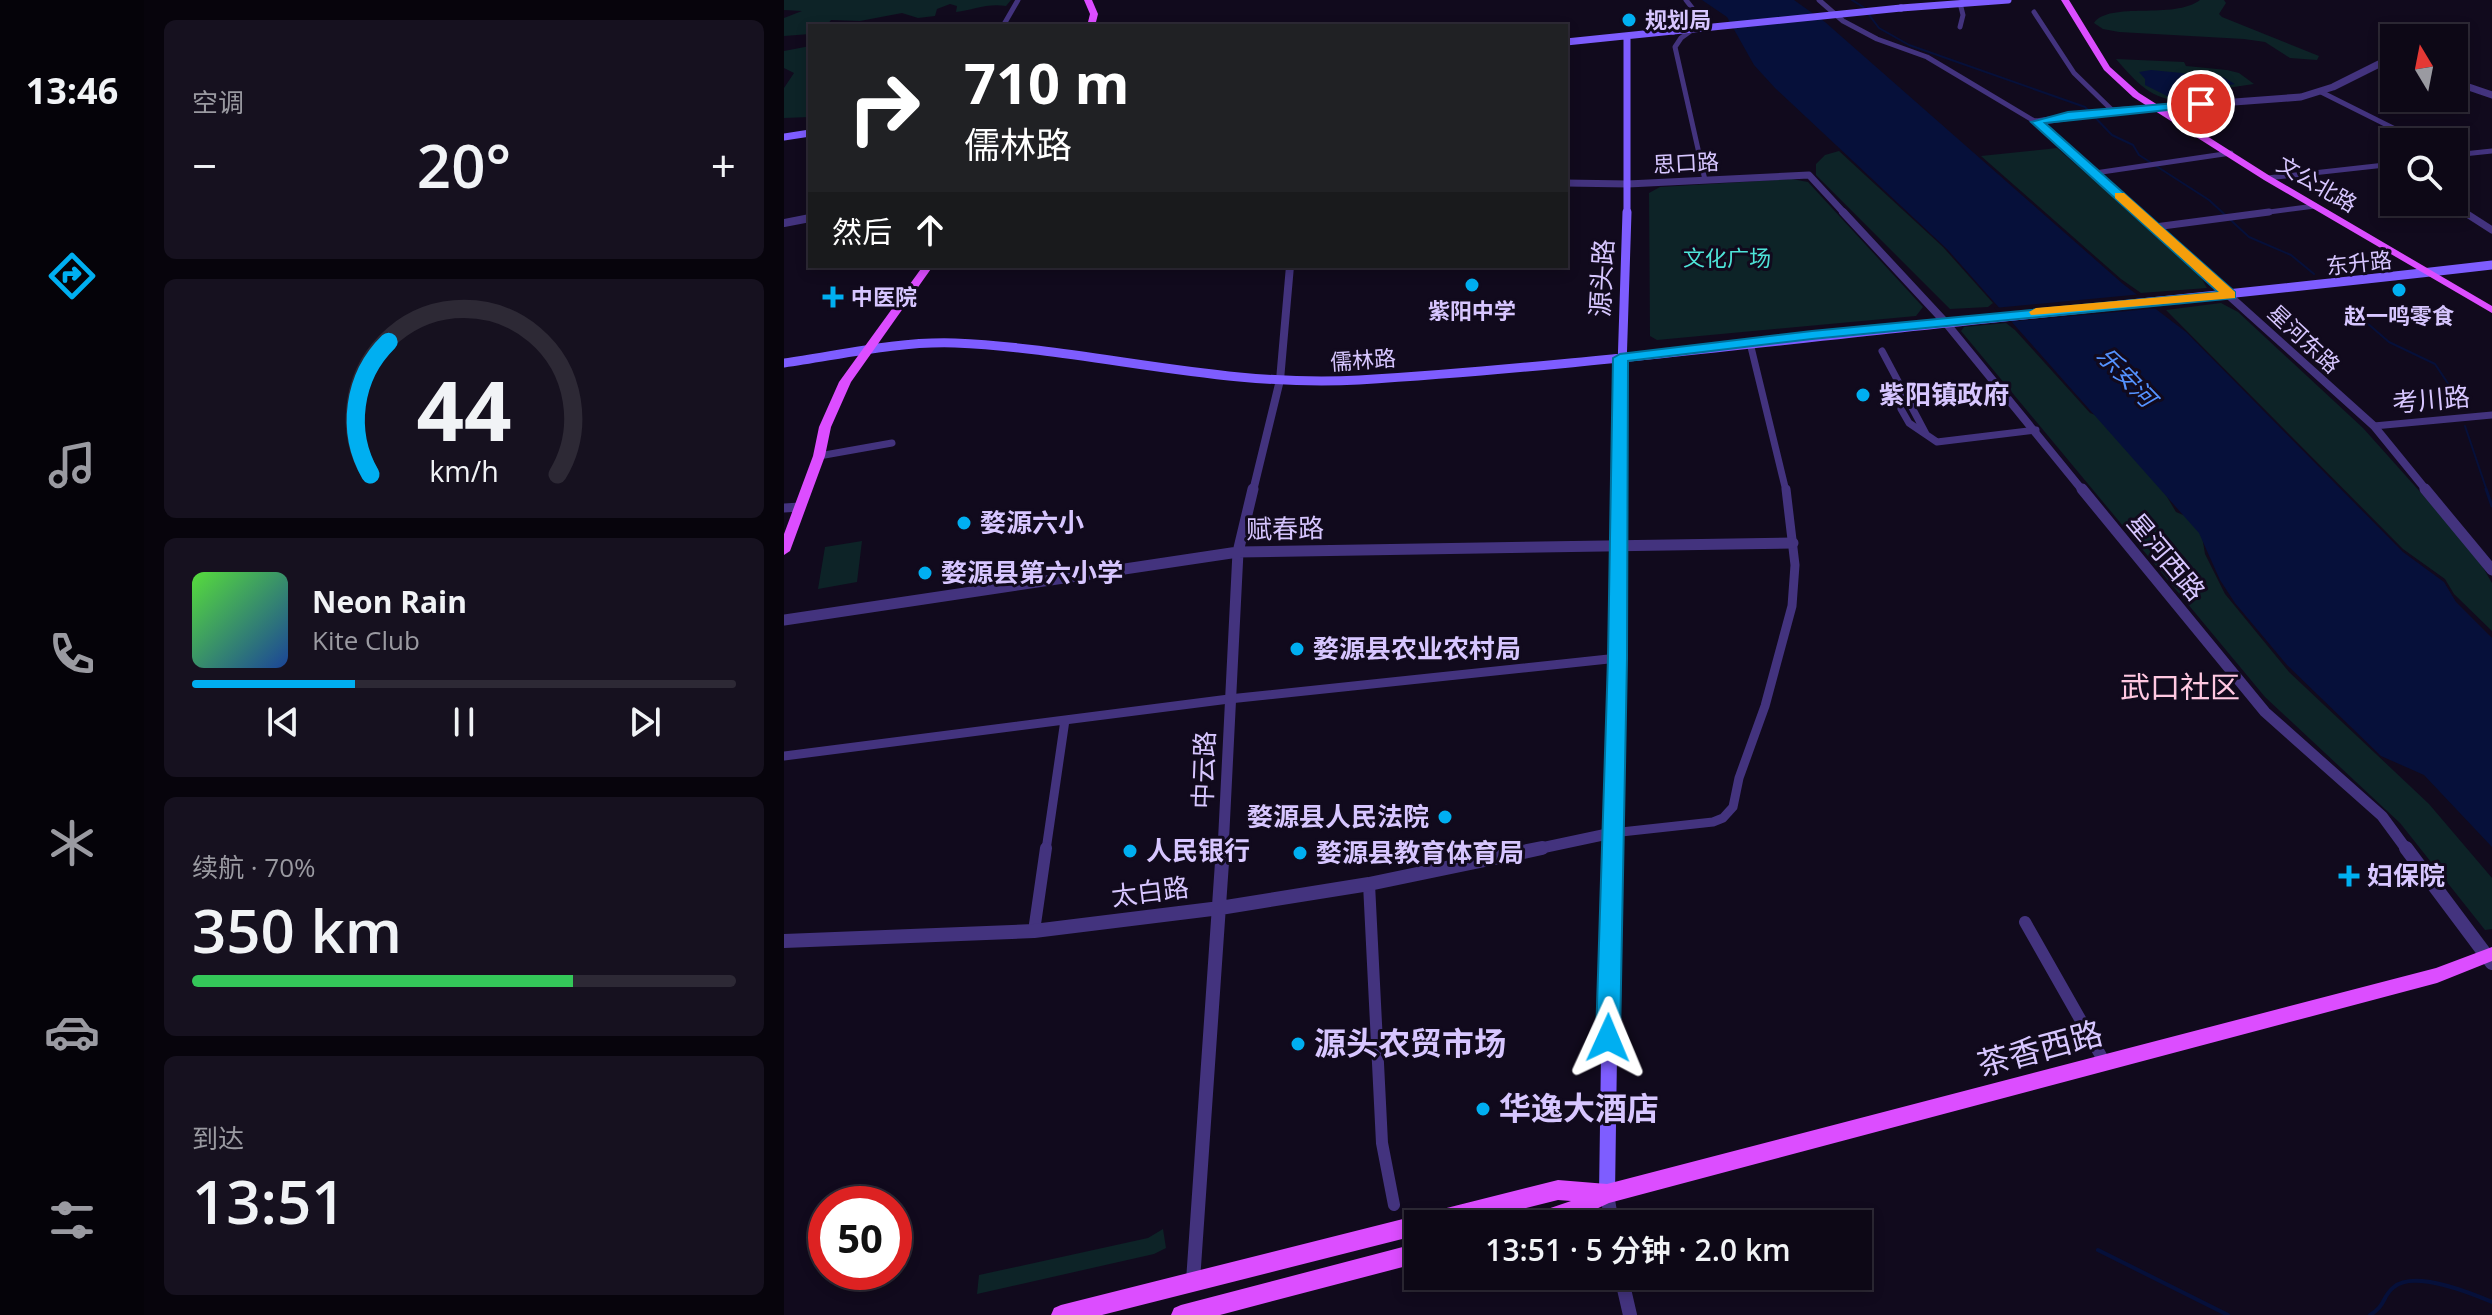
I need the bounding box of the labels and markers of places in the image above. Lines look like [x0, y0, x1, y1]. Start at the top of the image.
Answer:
place label: 规划局 [1645, 4, 1711, 34]
marker: 规划局 [1620, 11, 1638, 29]
pin [2167, 70, 2235, 138]
marker: 紫阳中学 [1463, 276, 1481, 294]
place label: 中医院 [851, 281, 917, 311]
marker: 赵一鸣零食 [2390, 281, 2408, 299]
marker: 中医院 [822, 286, 844, 308]
place label: 紫阳中学 [1428, 295, 1516, 325]
place label: 赵一鸣零食 [2344, 300, 2454, 330]
place label: 紫阳镇政府 [1879, 376, 2009, 412]
marker: 紫阳镇政府 [1854, 386, 1872, 404]
place label: 婺源六小 [980, 504, 1084, 540]
marker: 婺源六小 [955, 514, 973, 532]
place label: 婺源县第六小学 [941, 554, 1123, 590]
marker: 婺源县第六小学 [916, 564, 934, 582]
place label: 婺源县农业农村局 [1313, 630, 1521, 666]
marker: 婺源县农业农村局 [1288, 640, 1306, 658]
place label: 婺源县人民法院 [1247, 798, 1429, 834]
marker: 婺源县人民法院 [1436, 808, 1454, 826]
place label: 人民银行 [1146, 832, 1250, 868]
place label: 婺源县教育体育局 [1316, 834, 1524, 870]
marker: 人民银行 [1121, 842, 1139, 860]
marker: 婺源县教育体育局 [1291, 844, 1309, 862]
place label: 妇保院 [2367, 857, 2445, 893]
marker: 妇保院 [2338, 865, 2360, 887]
place label: 源头农贸市场 [1314, 1021, 1506, 1064]
marker: 源头农贸市场 [1289, 1035, 1307, 1053]
place label: 华逸大酒店 [1499, 1086, 1659, 1129]
marker: 华逸大酒店 [1474, 1100, 1492, 1118]

